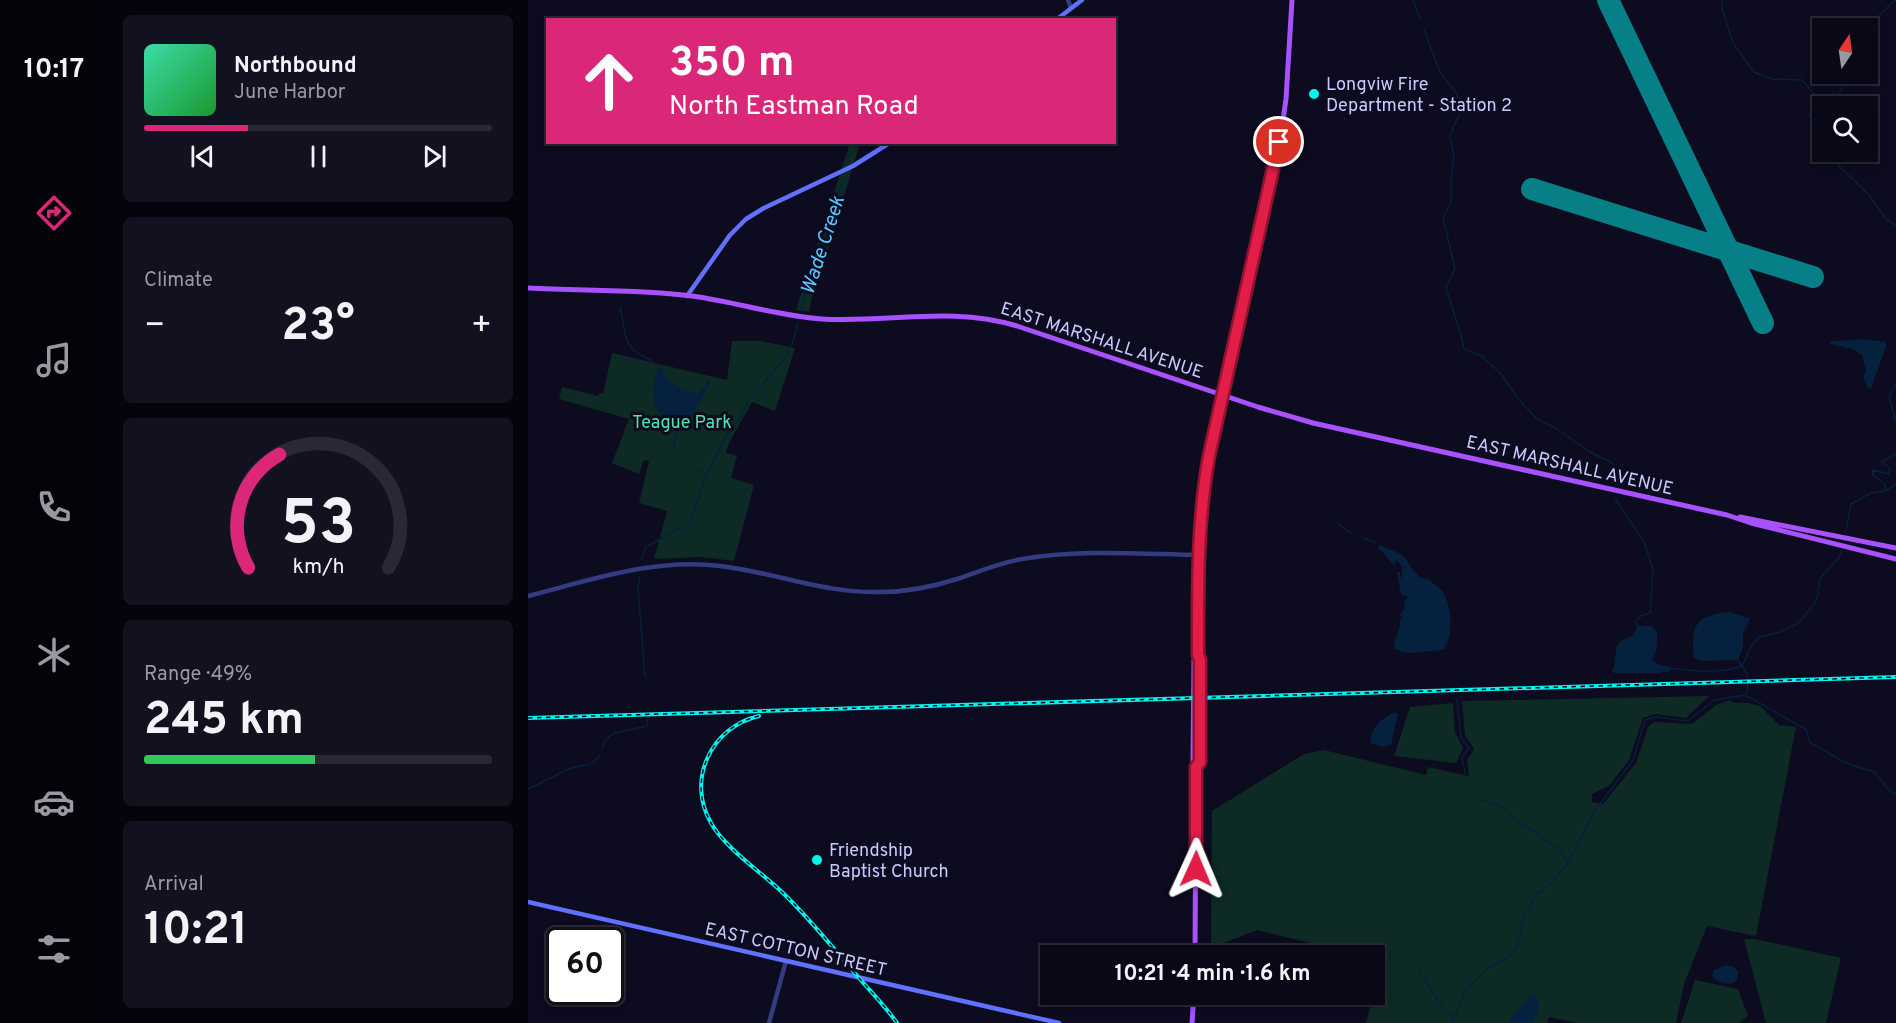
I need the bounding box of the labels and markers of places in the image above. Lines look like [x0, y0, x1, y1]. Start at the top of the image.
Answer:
place label: Longviw Fire Department - Station 2 [1326, 74, 1512, 118]
marker: Longviw Fire Department - Station 2 [1307, 87, 1321, 101]
pin [1253, 116, 1304, 167]
place label: Friendship Baptist Church [829, 840, 949, 884]
marker: Friendship Baptist Church [810, 853, 824, 867]

